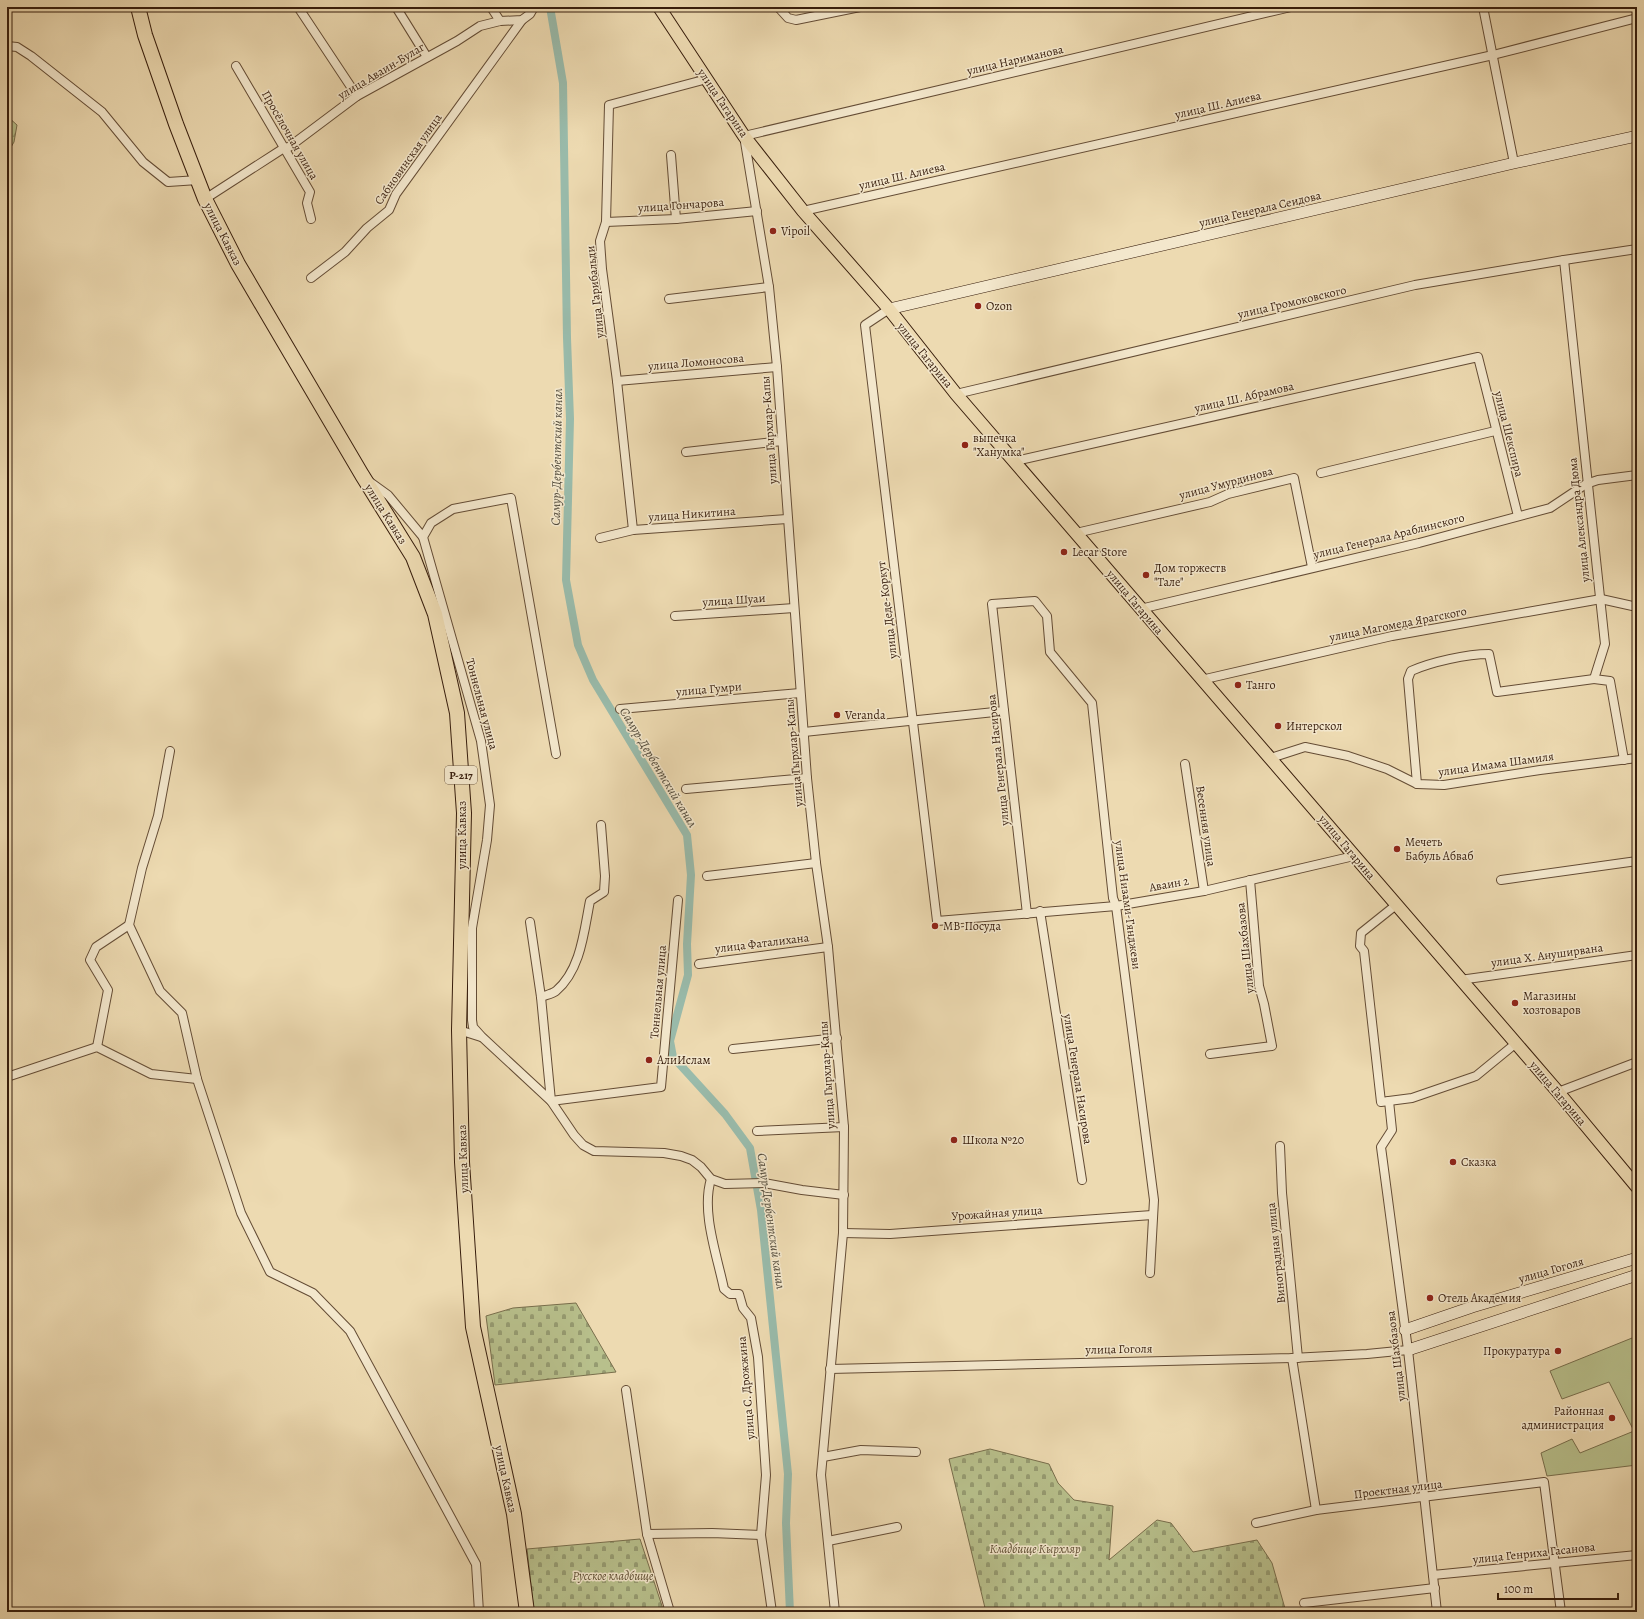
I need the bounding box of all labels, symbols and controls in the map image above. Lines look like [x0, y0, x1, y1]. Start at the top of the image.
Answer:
street label: улица Аваин-Булаг [334, 39, 427, 104]
street label: улица Нариманова [964, 41, 1065, 79]
street label: улица Гагарина [693, 64, 752, 141]
street label: Просёлочная улица [258, 87, 322, 183]
street label: улица Ш. Алиева [1172, 87, 1263, 123]
street label: Сабновинская улица [371, 110, 446, 208]
street label: улица Ш. Алиева [856, 158, 947, 194]
street label: улица Генерала Сеидова [1196, 187, 1323, 231]
street label: улица Гончарова [637, 194, 725, 216]
street label: улица Кавказ [200, 199, 246, 268]
place label: Vipoil [780, 223, 810, 239]
marker: Vipoil [768, 226, 778, 236]
street label: улица Гарибальди [582, 245, 608, 340]
street label: улица Громоковского [1235, 282, 1348, 323]
place label: Ozon [986, 298, 1013, 314]
marker: Ozon [973, 301, 983, 311]
street label: улица Гагарина [893, 318, 957, 392]
street label: улица Ломоносова [646, 350, 745, 374]
street label: улица Гырхлар-Капы [757, 375, 781, 486]
street label: улица Ш. Абрамова [1192, 378, 1296, 416]
water label: Самур-Дербентский канал [547, 387, 566, 526]
street label: улица Шекспира [1490, 388, 1528, 479]
place label: выпечка "Ханумка" [973, 430, 1025, 460]
marker: выпечка "Ханумка" [960, 440, 970, 450]
street label: улица Александра Дюма [1564, 456, 1594, 584]
street label: улица Умурдинова [1176, 463, 1275, 503]
street label: улица Кавказ [361, 480, 411, 547]
street label: улица Никитина [647, 503, 736, 525]
street label: улица Генерала Араблинского [1311, 509, 1466, 563]
place label: Lecar Store [1072, 544, 1127, 560]
marker: Lecar Store [1059, 547, 1069, 557]
street label: улица Деде-Коркут [873, 560, 901, 661]
place label: Дом торжеств "Тале" [1154, 560, 1226, 590]
street label: улица Гагарина [1102, 565, 1167, 638]
marker: Дом торжеств "Тале" [1141, 570, 1151, 580]
street label: улица Шуаи [701, 590, 766, 610]
street label: улица Магомеда Ярагского [1327, 603, 1468, 645]
street label: Тоннельная улица [462, 657, 502, 752]
place label: Танго [1246, 677, 1276, 693]
street label: улица Гумри [675, 678, 742, 700]
marker: Танго [1233, 680, 1243, 690]
street label: улица Генерала Насирова [983, 693, 1013, 827]
street label: улица Гырхлар-Капы [781, 698, 807, 809]
water label: Самур-Дербентский канал [616, 704, 702, 831]
place label: Veranda [844, 707, 886, 723]
marker: Veranda [832, 710, 842, 720]
place label: Интерскол [1286, 718, 1342, 734]
marker: Интерскол [1273, 721, 1283, 731]
street label: улица Имама Шамиля [1436, 748, 1555, 780]
road number: Р-217 [445, 766, 477, 784]
street label: Весенняя улица [1192, 784, 1220, 868]
street label: улица Кавказ [454, 801, 470, 870]
street label: улица Гагарина [1314, 810, 1379, 883]
place label: Мечеть Бабуль Абваб [1405, 834, 1474, 864]
street label: улица Низами-Гянджеви [1111, 838, 1145, 971]
marker: Мечеть Бабуль Абваб [1392, 844, 1402, 854]
street label: Аваин 2 [1147, 873, 1190, 896]
street label: улица Шахбазова [1232, 901, 1258, 995]
place label: МВ-Посуда [943, 918, 1001, 934]
marker: МВ-Посуда [930, 921, 940, 931]
street label: улица Фаталихана [713, 929, 810, 957]
street label: улица Х. Ануширвана [1489, 939, 1604, 971]
street label: Тоннельная улица [646, 944, 670, 1039]
place label: Магазины хозтоваров [1523, 988, 1581, 1018]
marker: Магазины хозтоваров [1510, 998, 1520, 1008]
street label: улица Генерала Насирова [1060, 1012, 1096, 1146]
street label: улица Гырхлар-Капы [815, 1020, 839, 1131]
place label: АлиИслам [656, 1052, 711, 1068]
marker: АлиИслам [644, 1055, 654, 1065]
street label: улица Гагарина [1525, 1056, 1590, 1129]
street label: улица Кавказ [454, 1125, 472, 1194]
place label: Школа №20 [962, 1132, 1024, 1148]
marker: Школа №20 [949, 1135, 959, 1145]
water label: Самур-Дербентский канал [754, 1152, 790, 1291]
place label: Сказка [1461, 1154, 1497, 1170]
marker: Сказка [1448, 1157, 1458, 1167]
street label: Виноградная улица [1263, 1201, 1289, 1304]
street label: Урожайная улица [951, 1202, 1044, 1224]
street label: улица Гоголя [1516, 1253, 1586, 1287]
place label: Отель Академия [1438, 1290, 1521, 1306]
marker: Отель Академия [1425, 1293, 1435, 1303]
street label: улица Шахбазова [1382, 1309, 1410, 1403]
street label: улица С. Дрожжина [733, 1335, 759, 1441]
street label: улица Гоголя [1084, 1340, 1153, 1358]
place label: Прокуратура [1483, 1343, 1550, 1359]
marker: Прокуратура [1553, 1346, 1563, 1356]
place label: Районная администрация [1522, 1403, 1604, 1433]
marker: Районная администрация [1607, 1413, 1617, 1423]
street label: улица Кавказ [491, 1443, 521, 1514]
street label: Проектная улица [1353, 1476, 1444, 1502]
street label: улица Генриха Гасанова [1471, 1539, 1596, 1567]
park label: Кладбище Кырхляр [990, 1541, 1081, 1557]
park label: Русское кладбище [573, 1568, 654, 1584]
scale bar [1498, 1575, 1618, 1601]
text: 100 m [1504, 1581, 1533, 1597]

